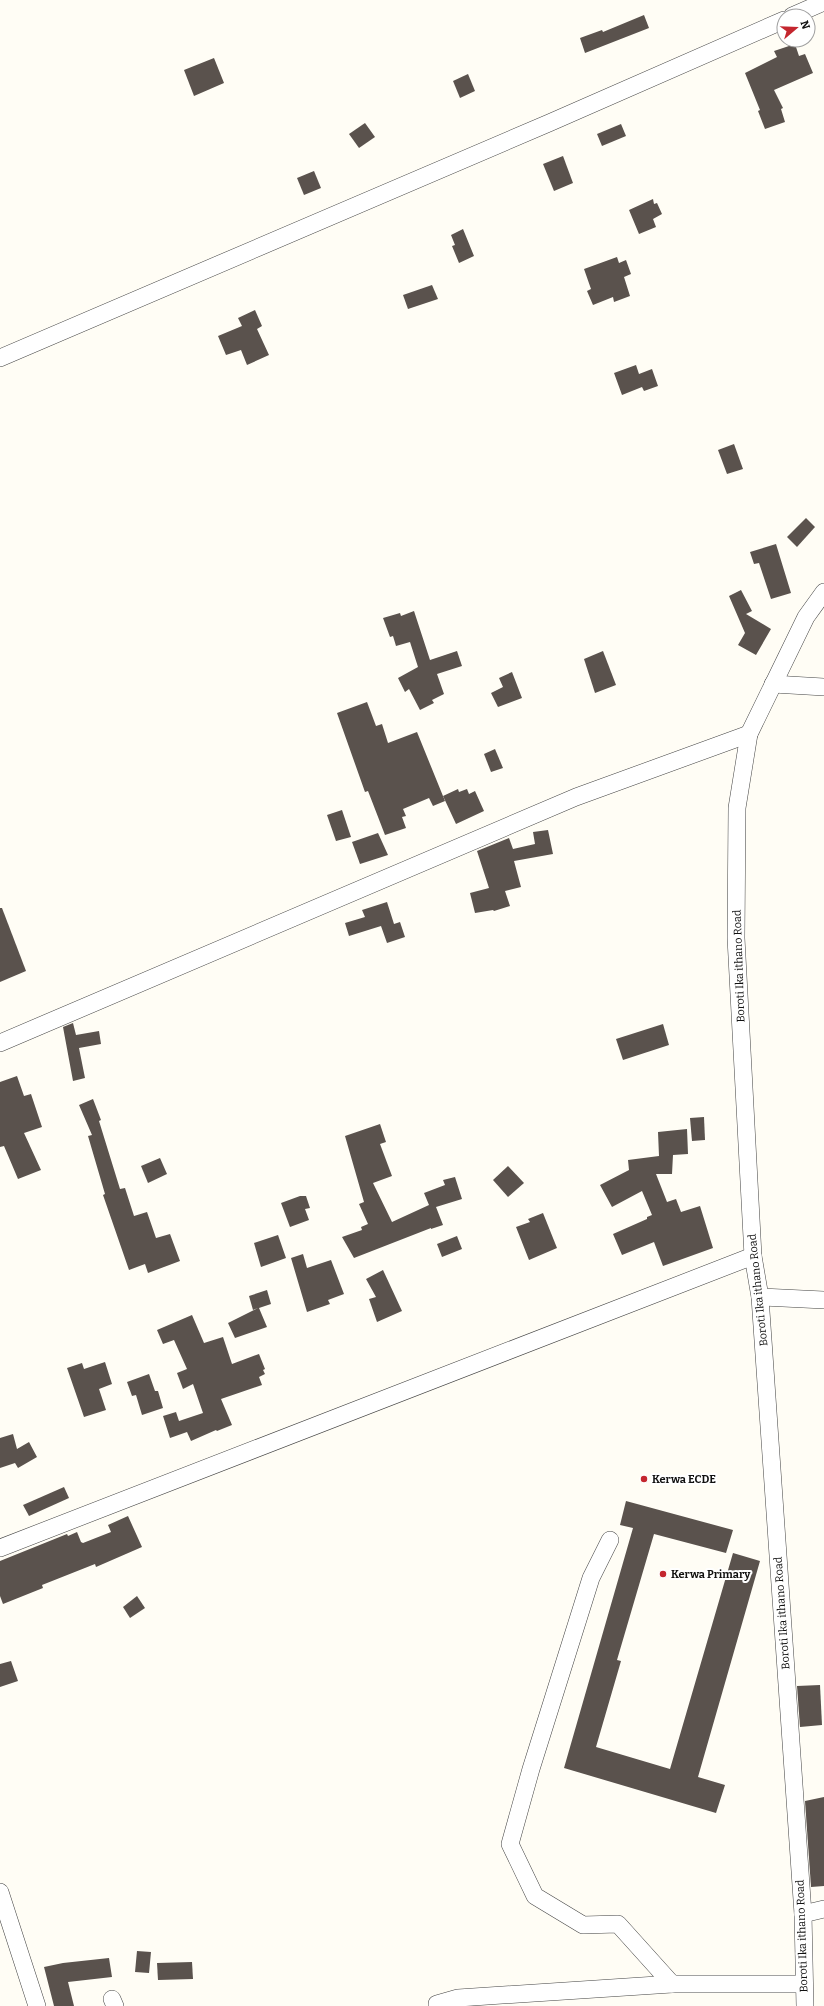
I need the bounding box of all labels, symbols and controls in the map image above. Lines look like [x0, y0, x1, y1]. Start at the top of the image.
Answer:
north arrow [776, 8, 816, 48]
text: N [797, 19, 813, 32]
street label: Boroti Ika ithano Road [731, 909, 747, 1023]
street label: Boroti Ika ithano Road [746, 1233, 770, 1347]
place label: Kerwa ECDE [652, 1473, 716, 1486]
marker: Kerwa ECDE [639, 1474, 649, 1484]
street label: Boroti Ika ithano Road [772, 1556, 792, 1670]
place label: Kerwa Primary [671, 1568, 751, 1581]
marker: Kerwa Primary [658, 1569, 668, 1579]
street label: Boroti Ika ithano Road [794, 1879, 810, 1993]

